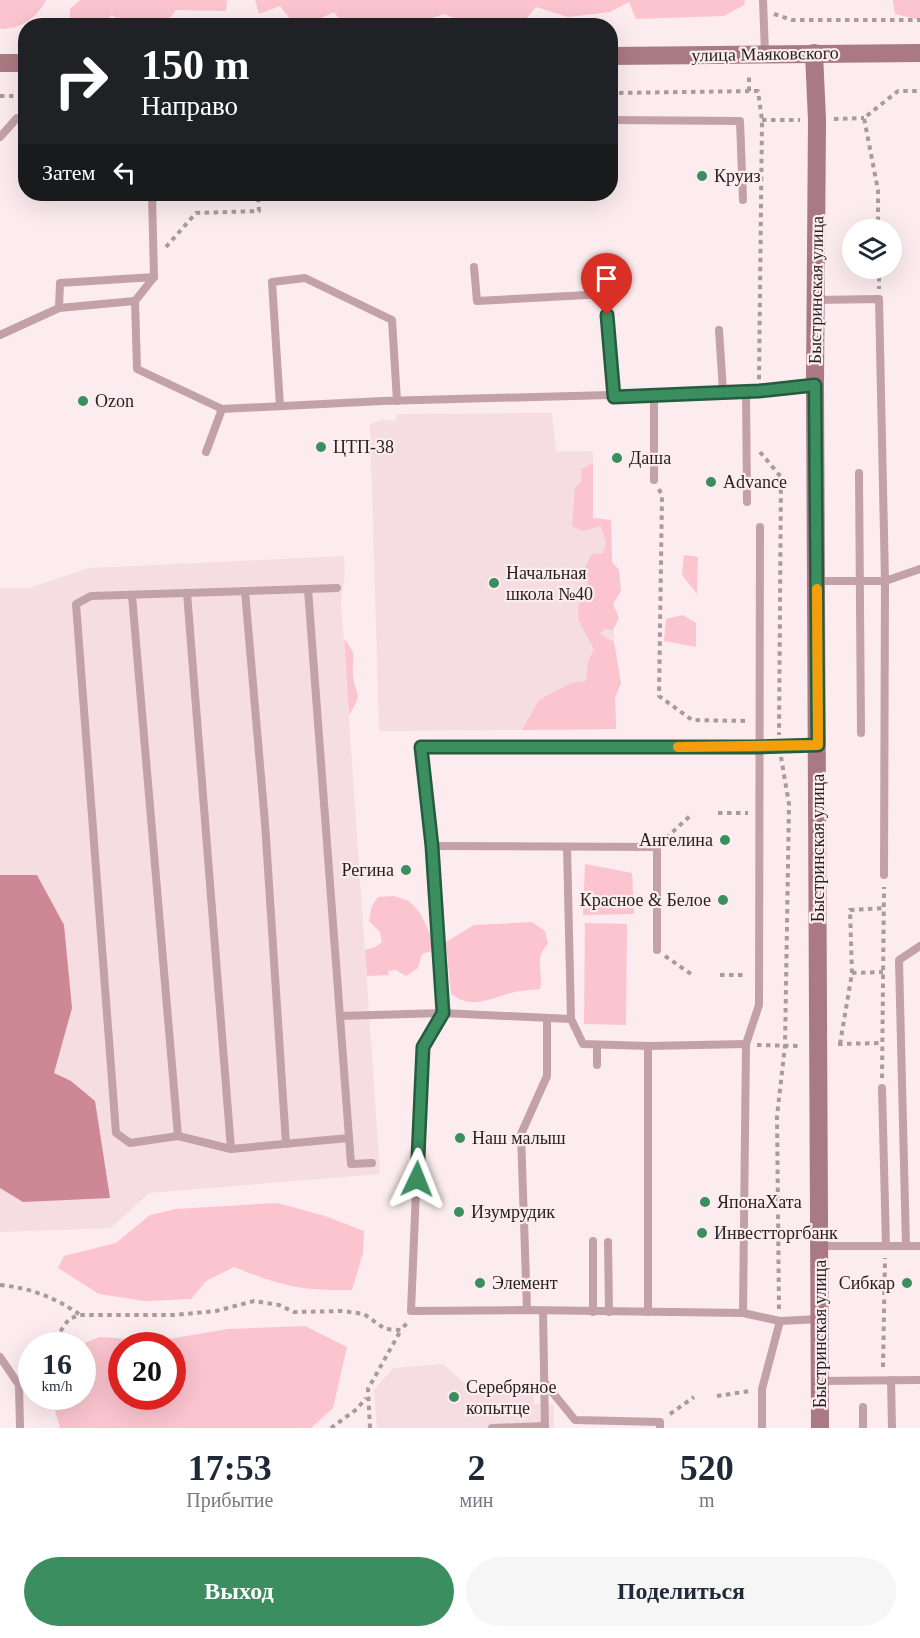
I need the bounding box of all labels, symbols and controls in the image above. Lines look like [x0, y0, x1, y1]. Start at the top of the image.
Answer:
icon: right [42, 42, 120, 120]
text: 150 m [141, 42, 250, 88]
street label: улица Маяковского [691, 43, 839, 65]
text: Направо [141, 91, 238, 121]
icon: left [108, 156, 141, 189]
text: Затем [42, 160, 96, 185]
place label: Круиз [714, 166, 761, 186]
marker: Круиз [695, 169, 709, 183]
street label: Быстринская улица [805, 216, 827, 364]
map controls [842, 219, 902, 279]
button: layers [842, 219, 902, 279]
pin [581, 253, 632, 315]
icon: arrive [590, 262, 623, 295]
place label: Ozon [95, 391, 134, 411]
marker: Ozon [76, 394, 90, 408]
place label: ЦТП-38 [333, 437, 394, 457]
marker: ЦТП-38 [314, 440, 328, 454]
place label: Даша [629, 448, 671, 468]
marker: Даша [610, 451, 624, 465]
place label: Advance [723, 472, 787, 492]
marker: Advance [704, 475, 718, 489]
place label: Начальная школа №40 [506, 563, 593, 604]
marker: Начальная школа №40 [487, 576, 501, 590]
street label: Быстринская улица [808, 774, 828, 922]
place label: Ангелина [639, 830, 713, 850]
marker: Ангелина [718, 833, 732, 847]
place label: Регина [342, 860, 394, 880]
marker: Регина [399, 863, 413, 877]
place label: Красное & Белое [580, 890, 711, 910]
marker: Красное & Белое [716, 893, 730, 907]
place label: Наш малыш [472, 1128, 566, 1148]
marker: Наш малыш [453, 1131, 467, 1145]
position arrow [385, 1147, 449, 1211]
place label: ЯпонаХата [717, 1192, 802, 1212]
marker: ЯпонаХата [698, 1195, 712, 1209]
place label: Изумрудик [471, 1202, 555, 1222]
marker: Изумрудик [452, 1205, 466, 1219]
place label: Инвестторгбанк [714, 1223, 838, 1243]
marker: Инвестторгбанк [695, 1226, 709, 1240]
street label: Быстринская улица [810, 1260, 830, 1408]
place label: Элемент [492, 1273, 558, 1293]
place label: Сибкар [839, 1273, 895, 1293]
marker: Элемент [473, 1276, 487, 1290]
marker: Сибкар [900, 1276, 914, 1290]
speed limit sign: 20 [108, 1332, 186, 1410]
text: 16 [42, 1347, 72, 1380]
place label: Серебряное копытце [466, 1377, 556, 1418]
text: km/h [42, 1378, 72, 1394]
marker: Серебряное копытце [447, 1390, 461, 1404]
text: 17:53 [188, 1448, 272, 1488]
text: 2 [468, 1448, 486, 1488]
text: 520 [680, 1448, 734, 1488]
text: Прибытие [186, 1489, 273, 1511]
text: мин [460, 1489, 494, 1511]
text: m [699, 1489, 715, 1511]
button: Выход [24, 1557, 454, 1626]
button: Поделиться [466, 1557, 896, 1626]

